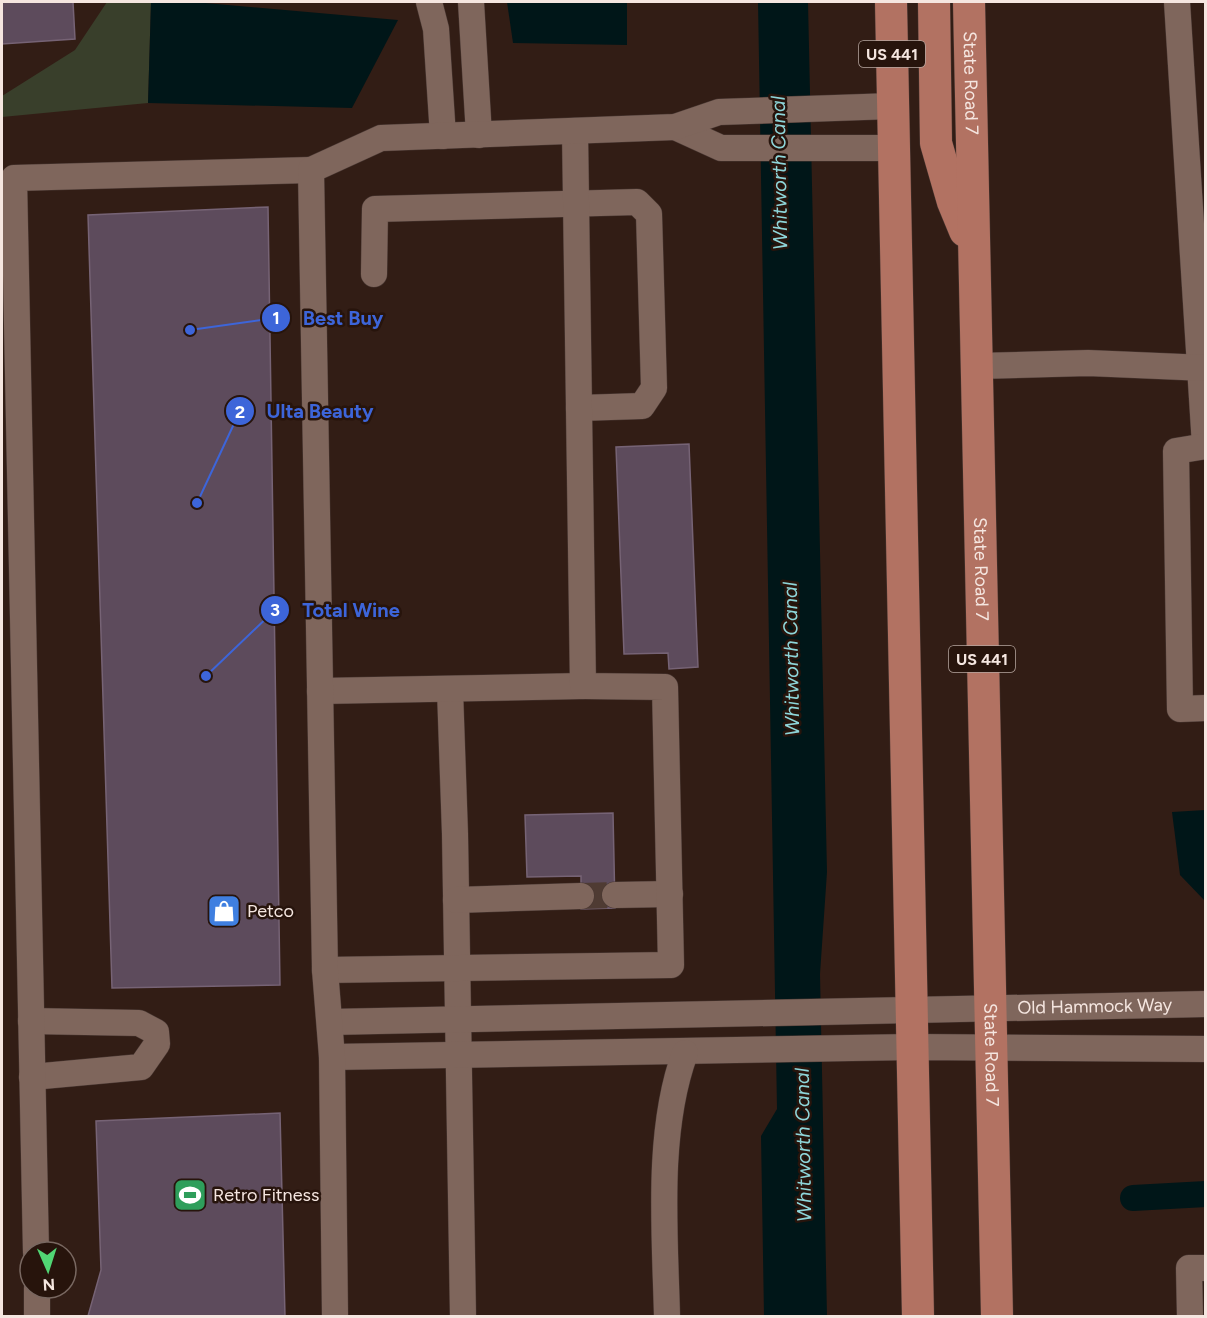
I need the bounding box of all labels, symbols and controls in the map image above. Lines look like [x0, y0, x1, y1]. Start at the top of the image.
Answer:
street label: State Road 7 [959, 31, 983, 135]
road number: US 441 [859, 41, 925, 67]
water label: Whitworth Canal [766, 95, 792, 250]
callout: Best Buy [261, 299, 395, 337]
text: Best Buy [303, 306, 384, 330]
text: 1 [272, 307, 280, 329]
callout: Ulta Beauty [225, 392, 386, 430]
text: Ulta Beauty [266, 399, 374, 423]
text: 2 [235, 401, 245, 423]
street label: State Road 7 [969, 517, 993, 621]
water label: Whitworth Canal [778, 581, 804, 736]
callout: Total Wine [260, 591, 411, 629]
text: Total Wine [302, 598, 400, 622]
text: 3 [270, 599, 280, 621]
road number: US 441 [949, 646, 1015, 672]
shop icon: Petco [206, 893, 242, 929]
place label: Petco [247, 900, 294, 922]
street label: Old Hammock Way [1017, 994, 1173, 1019]
street label: State Road 7 [979, 1003, 1004, 1107]
water label: Whitworth Canal [790, 1067, 816, 1222]
sports icon: Retro Fitness [172, 1177, 208, 1213]
place label: Retro Fitness [213, 1184, 319, 1206]
north arrow [18, 1240, 78, 1300]
text: N [42, 1275, 55, 1294]

